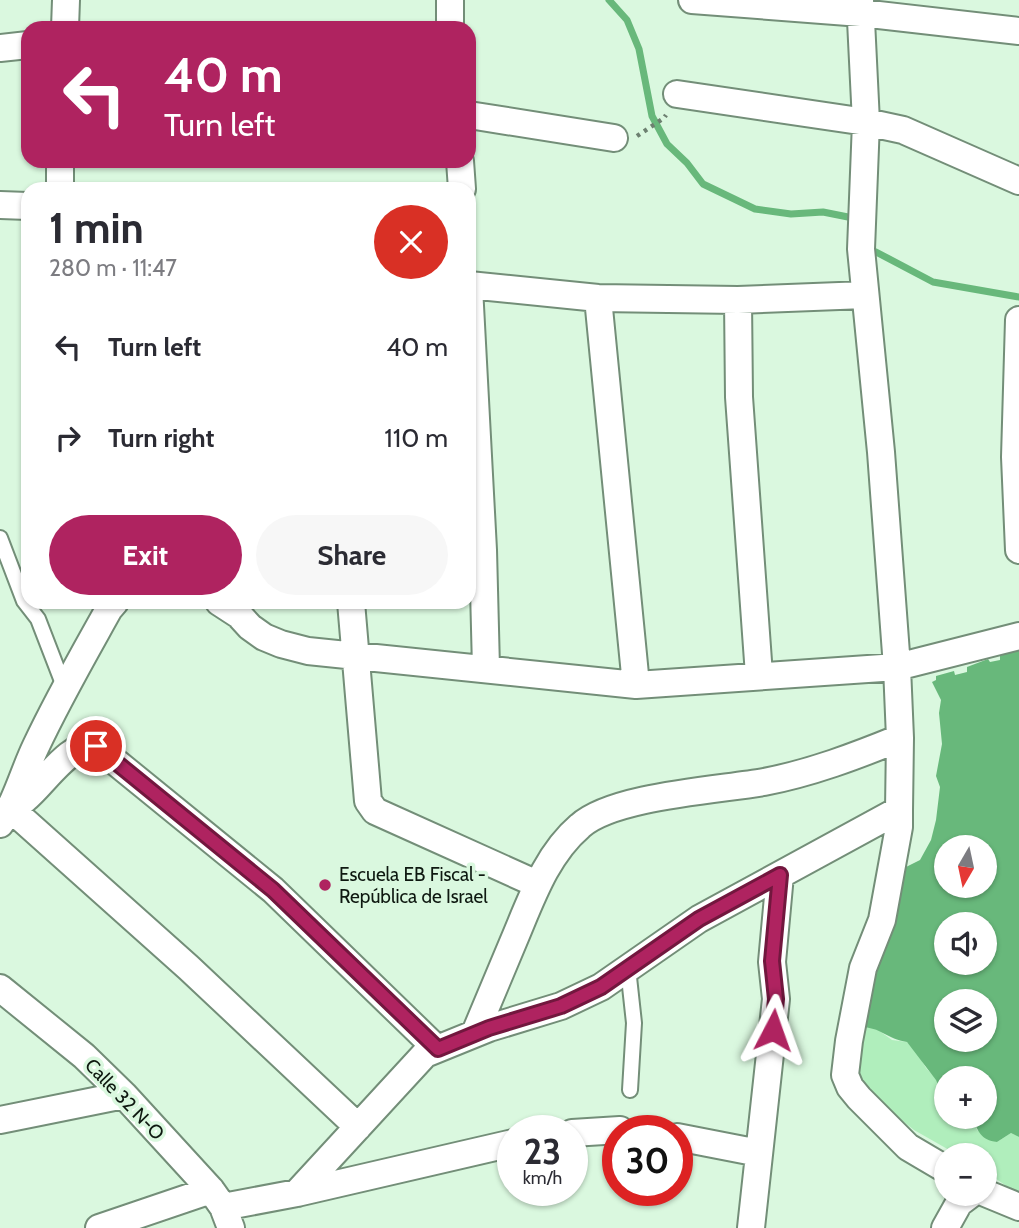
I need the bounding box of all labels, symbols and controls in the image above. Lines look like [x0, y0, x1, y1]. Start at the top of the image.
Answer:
text: 40 m [164, 45, 283, 104]
icon: left [49, 49, 140, 140]
text: Turn left [164, 105, 275, 144]
text: 1 min [49, 202, 144, 254]
button: close [374, 205, 448, 279]
text: 280 m · 11:47 [49, 254, 177, 282]
icon: left [49, 328, 87, 366]
text: Turn left [108, 331, 201, 363]
text: 40 m [386, 331, 448, 363]
icon: right [49, 419, 87, 457]
text: Turn right [108, 422, 214, 454]
text: 110 m [384, 422, 448, 454]
button: Exit [49, 515, 242, 595]
button: Share [256, 515, 448, 595]
pin [66, 716, 126, 776]
icon: arrive [77, 727, 115, 765]
north arrow [934, 835, 998, 898]
map controls [934, 835, 997, 1206]
place label: Escuela EB Fiscal - República de Israel [339, 863, 488, 908]
marker: Escuela EB Fiscal - República de Israel [317, 877, 333, 893]
button: sound [934, 912, 997, 975]
button: layers [934, 989, 997, 1052]
position arrow [736, 993, 810, 1067]
street label: Calle 32 N-O [80, 1054, 169, 1145]
button: + [934, 1066, 997, 1129]
speed limit sign: 30 [602, 1115, 693, 1206]
text: 23 [524, 1130, 561, 1173]
button: − [934, 1143, 997, 1206]
text: km/h [523, 1167, 562, 1189]

